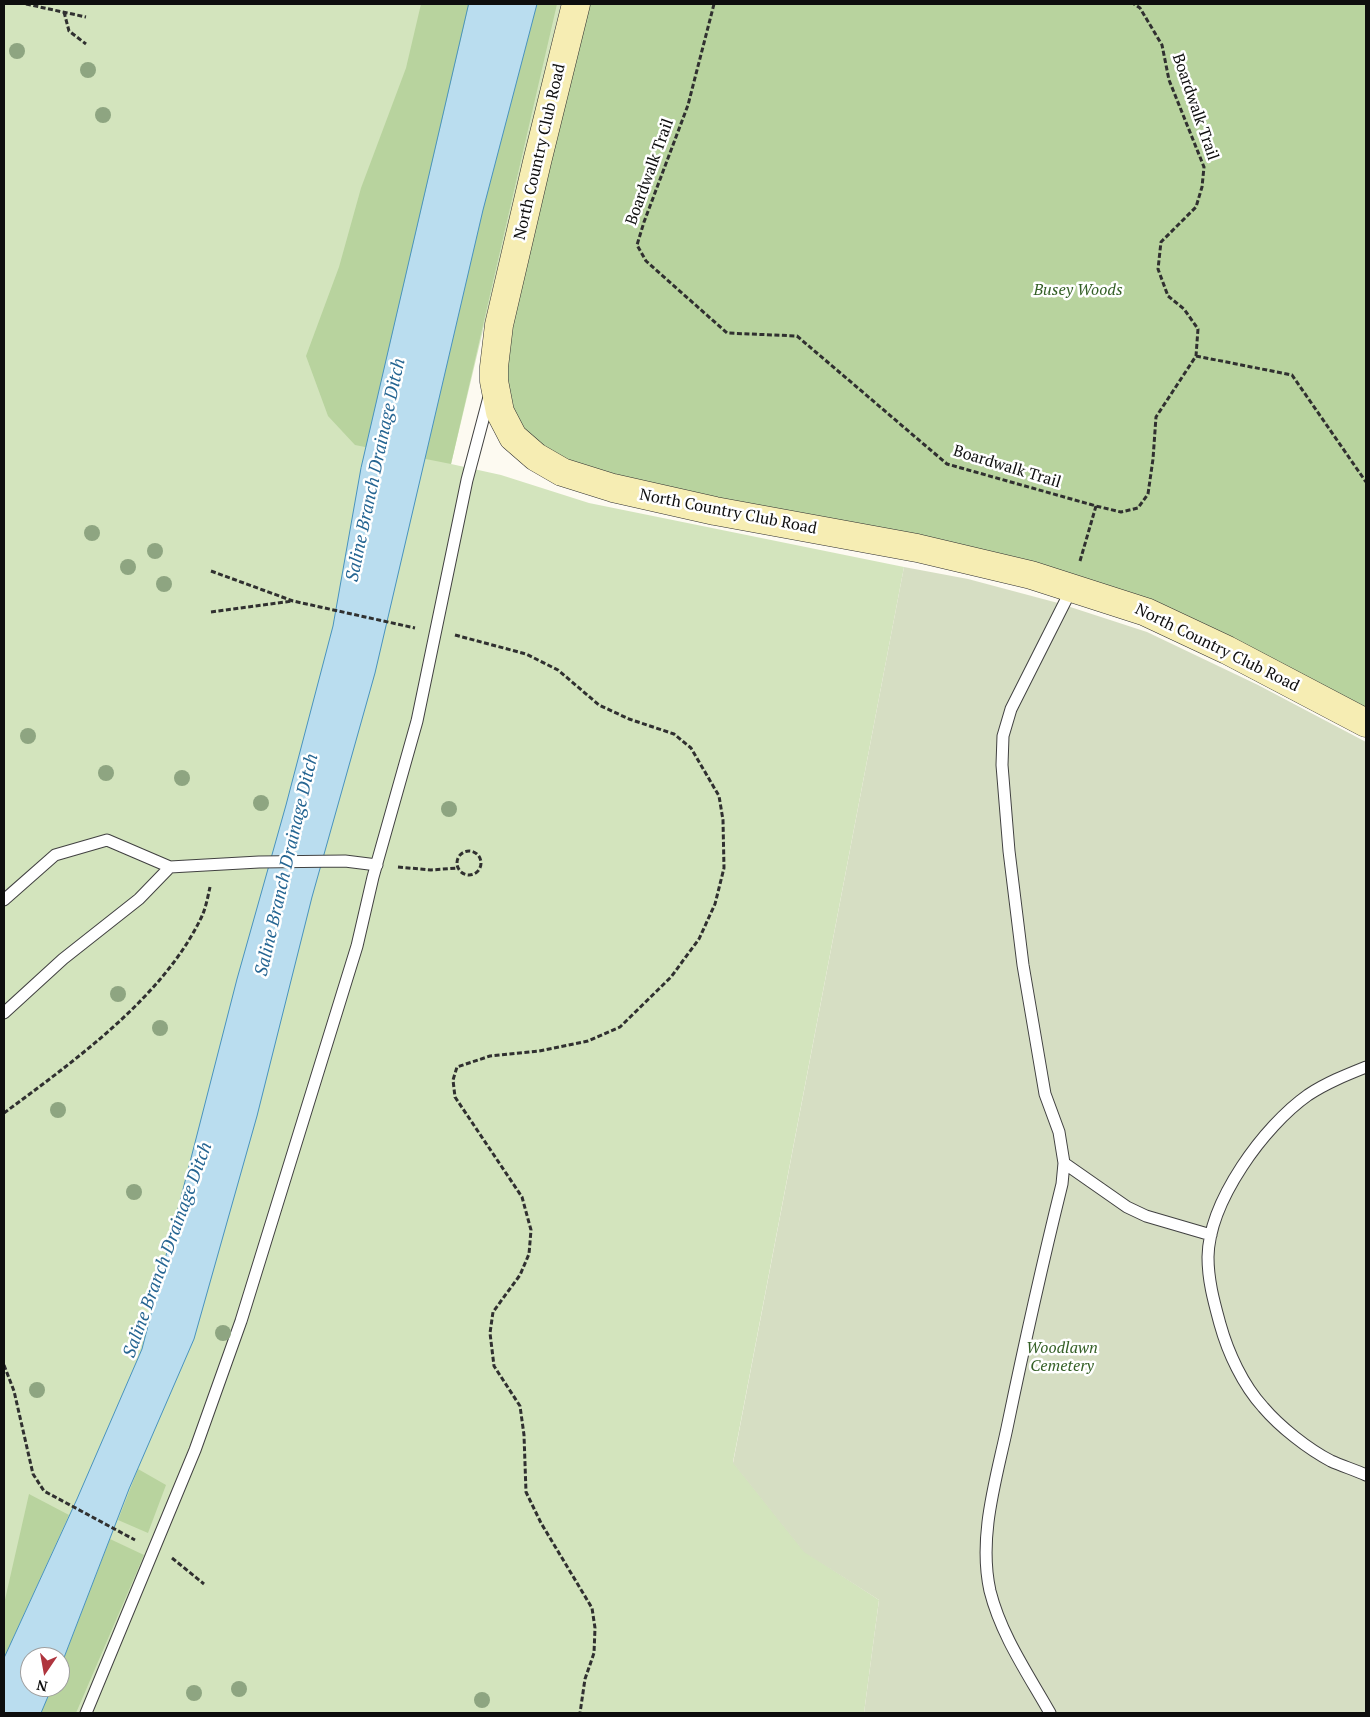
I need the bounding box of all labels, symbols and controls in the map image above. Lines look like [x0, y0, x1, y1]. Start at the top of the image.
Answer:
street label: Boardwalk Trail [1168, 51, 1222, 163]
street label: North Country Club Road [510, 62, 570, 242]
street label: Boardwalk Trail [622, 116, 678, 228]
park label: Busey Woods [1033, 280, 1123, 300]
water label: Saline Branch Drainage Ditch [342, 356, 410, 584]
street label: Boardwalk Trail [951, 441, 1063, 493]
street label: North Country Club Road [638, 485, 818, 539]
street label: North Country Club Road [1132, 600, 1302, 696]
water label: Saline Branch Drainage Ditch [251, 752, 323, 978]
water label: Saline Branch Drainage Ditch [119, 1139, 217, 1361]
park label: Woodlawn Cemetery [1026, 1338, 1098, 1376]
north arrow [20, 1647, 70, 1697]
text: N [35, 1676, 49, 1697]

